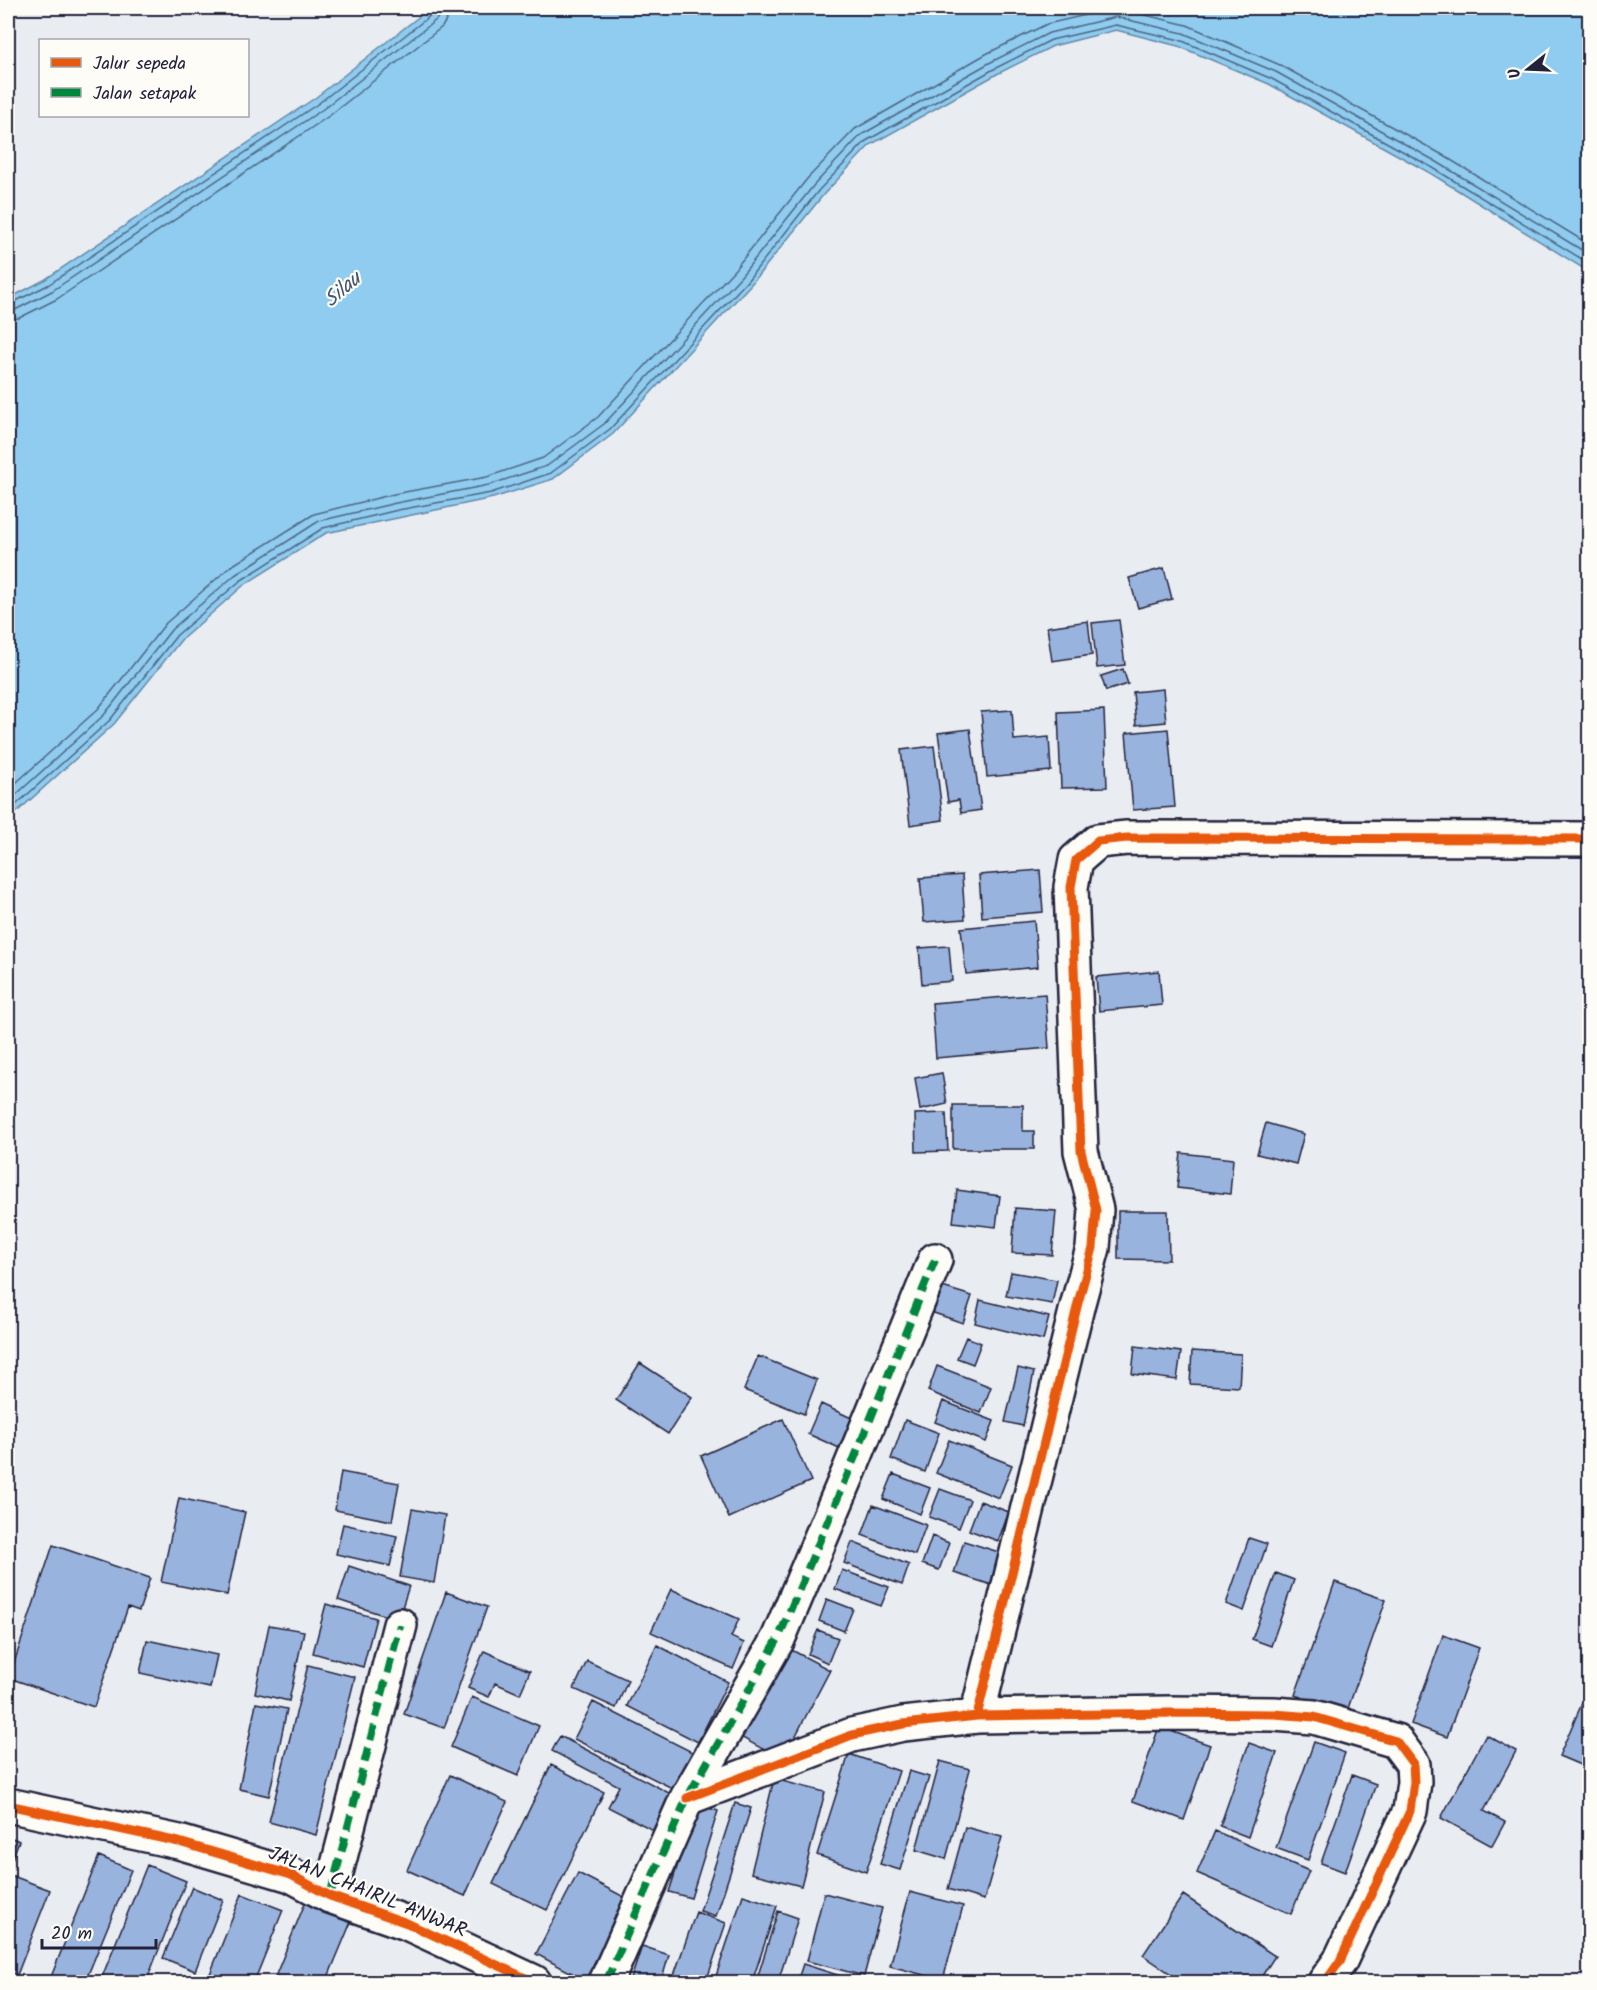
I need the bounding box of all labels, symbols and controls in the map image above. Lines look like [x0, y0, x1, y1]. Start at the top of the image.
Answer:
legend [39, 39, 249, 117]
north arrow [1498, 39, 1558, 99]
text: Jalur sepeda [93, 50, 186, 79]
text: U [1502, 64, 1529, 82]
text: Jalan setapak [93, 80, 197, 109]
water label: Silau [317, 262, 372, 316]
street label: JALAN CHAIRIL ANWAR [263, 1838, 472, 1947]
scale bar [42, 1912, 156, 1950]
text: 20 m [51, 1920, 92, 1949]

